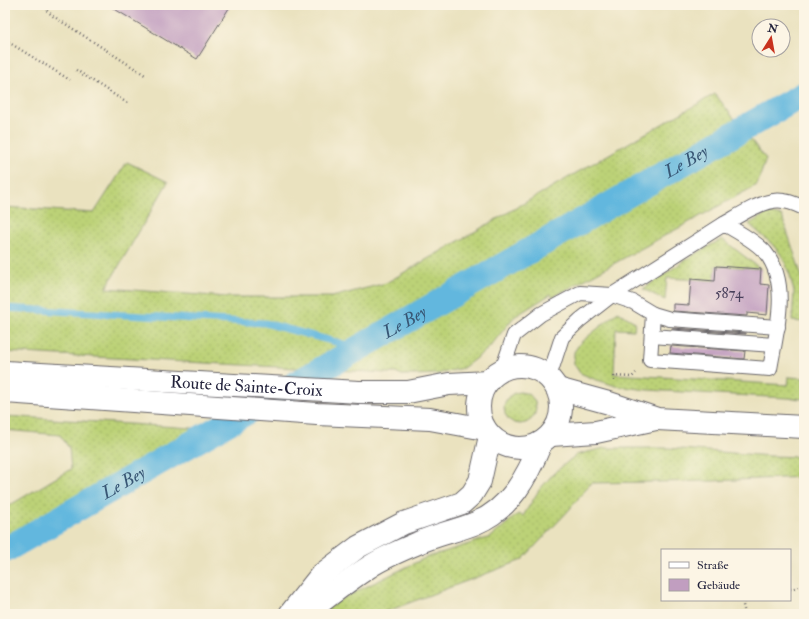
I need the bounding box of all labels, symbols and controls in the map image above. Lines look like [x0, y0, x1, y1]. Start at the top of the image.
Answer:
north arrow [751, 18, 791, 58]
text: N [766, 21, 780, 36]
water label: Le Bey [659, 139, 713, 184]
house number: 5874 [715, 284, 744, 303]
water label: Le Bey [378, 300, 431, 344]
street label: Route de Sainte-Croix [170, 371, 324, 400]
water label: Le Bey [96, 461, 150, 505]
legend [661, 549, 791, 601]
text: Straße [697, 558, 728, 573]
text: Gebäude [697, 578, 740, 593]

